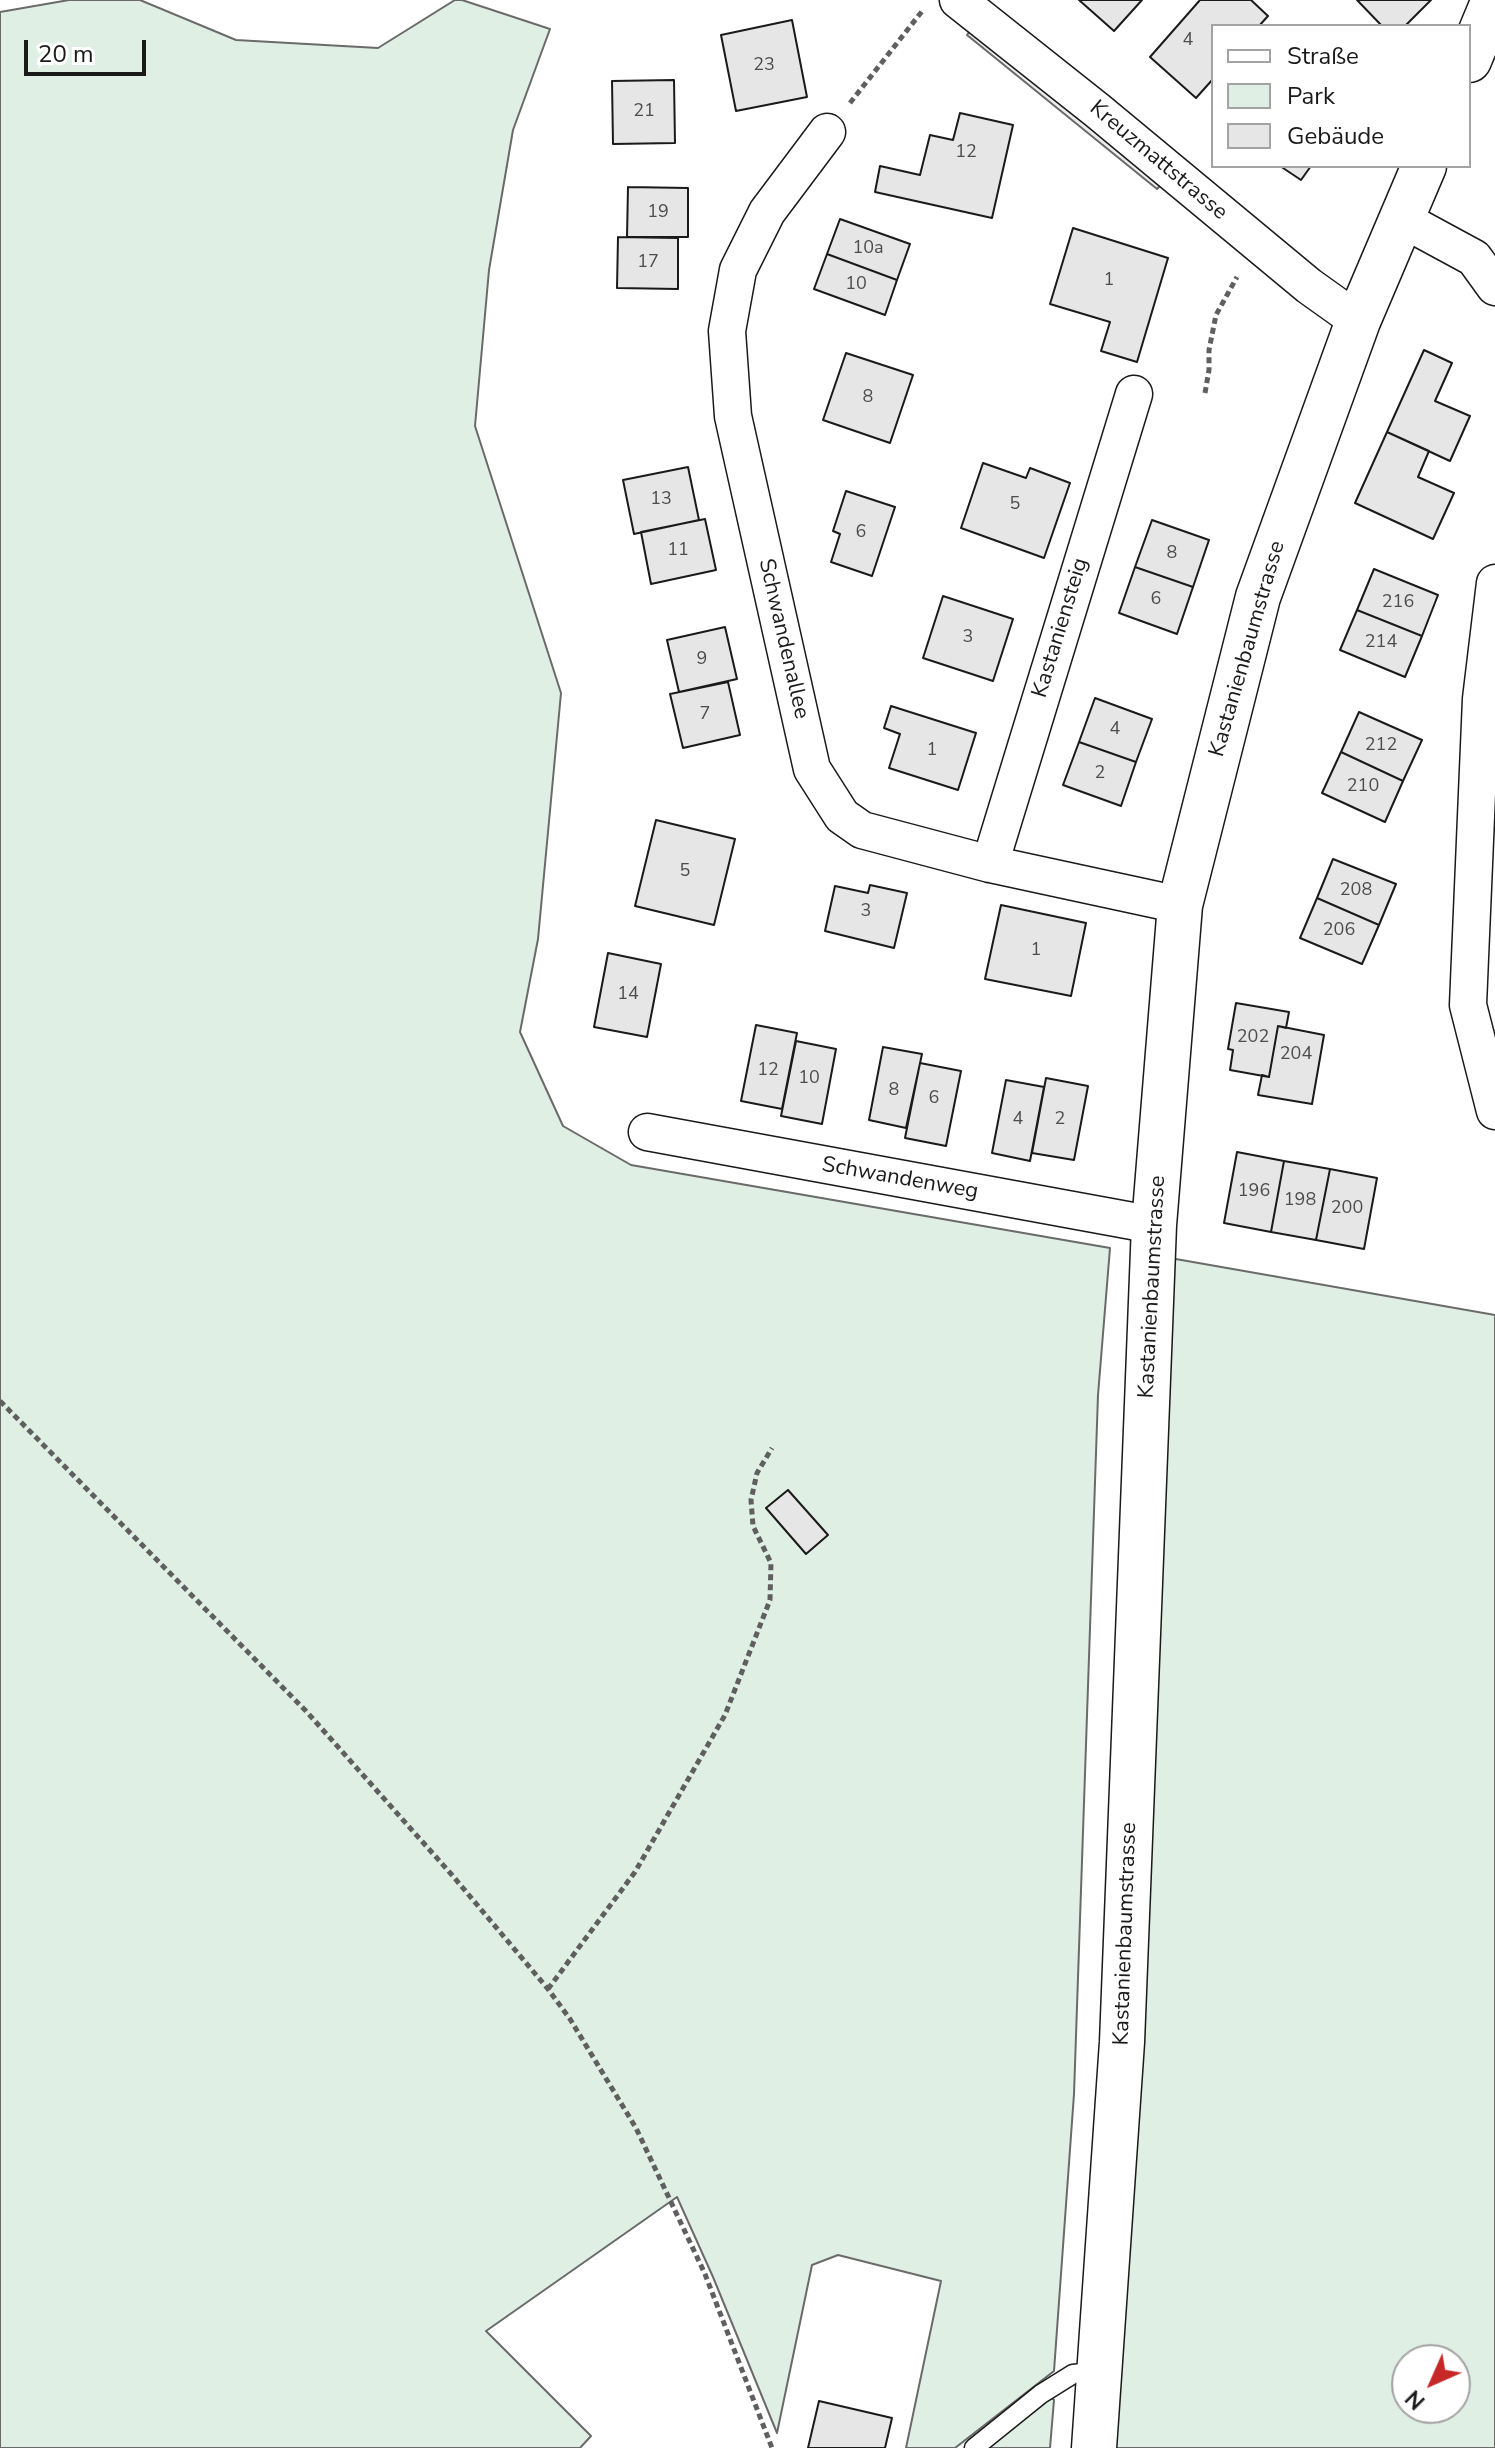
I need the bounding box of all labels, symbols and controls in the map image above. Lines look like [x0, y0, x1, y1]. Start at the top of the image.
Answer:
scale bar [28, 24, 150, 74]
legend [1211, 24, 1471, 168]
house number: 4 [1183, 30, 1193, 52]
text: 20 m [38, 38, 94, 70]
text: Straße [1287, 40, 1359, 72]
house number: 23 [753, 55, 775, 77]
text: Park [1287, 80, 1335, 112]
street label: Kreuzmattstrasse [1084, 96, 1232, 226]
house number: 21 [633, 101, 655, 123]
text: Gebäude [1287, 120, 1384, 152]
house number: 12 [955, 142, 977, 164]
house number: 19 [647, 202, 669, 224]
house number: 10a [852, 238, 884, 260]
house number: 17 [637, 252, 659, 274]
house number: 1 [1104, 270, 1114, 292]
house number: 10 [845, 274, 867, 296]
house number: 8 [863, 387, 873, 409]
house number: 13 [650, 489, 672, 511]
house number: 5 [1010, 494, 1020, 516]
house number: 6 [856, 522, 866, 544]
street label: Kastanienbaumstrasse [1205, 538, 1291, 760]
house number: 11 [667, 540, 689, 562]
house number: 8 [1167, 543, 1177, 565]
street label: Kastaniensteig [1027, 555, 1095, 701]
street label: Schwandenallee [752, 556, 814, 722]
house number: 6 [1151, 589, 1161, 611]
house number: 216 [1382, 592, 1414, 614]
house number: 3 [963, 627, 973, 649]
house number: 214 [1365, 632, 1397, 654]
house number: 9 [697, 649, 707, 671]
house number: 7 [700, 704, 710, 726]
house number: 4 [1110, 719, 1120, 741]
house number: 212 [1365, 735, 1397, 757]
house number: 1 [927, 740, 937, 762]
house number: 2 [1095, 763, 1105, 785]
house number: 210 [1347, 776, 1379, 798]
house number: 5 [680, 861, 690, 883]
house number: 208 [1340, 880, 1372, 902]
house number: 3 [861, 901, 871, 923]
house number: 206 [1323, 920, 1355, 942]
house number: 1 [1031, 940, 1041, 962]
house number: 14 [617, 984, 639, 1006]
house number: 202 [1237, 1027, 1269, 1049]
house number: 204 [1280, 1044, 1312, 1066]
house number: 12 [757, 1060, 779, 1082]
house number: 10 [798, 1068, 820, 1090]
house number: 8 [889, 1080, 899, 1102]
house number: 6 [929, 1088, 939, 1110]
house number: 4 [1013, 1109, 1023, 1131]
house number: 2 [1055, 1109, 1065, 1131]
street label: Schwandenweg [820, 1152, 980, 1206]
street label: Kastanienbaumstrasse [1134, 1175, 1172, 1399]
house number: 196 [1238, 1181, 1270, 1203]
house number: 198 [1284, 1190, 1316, 1212]
house number: 200 [1331, 1198, 1363, 1220]
street label: Kastanienbaumstrasse [1109, 1822, 1143, 2046]
north arrow [1391, 2344, 1471, 2424]
text: N [1399, 2383, 1432, 2416]

